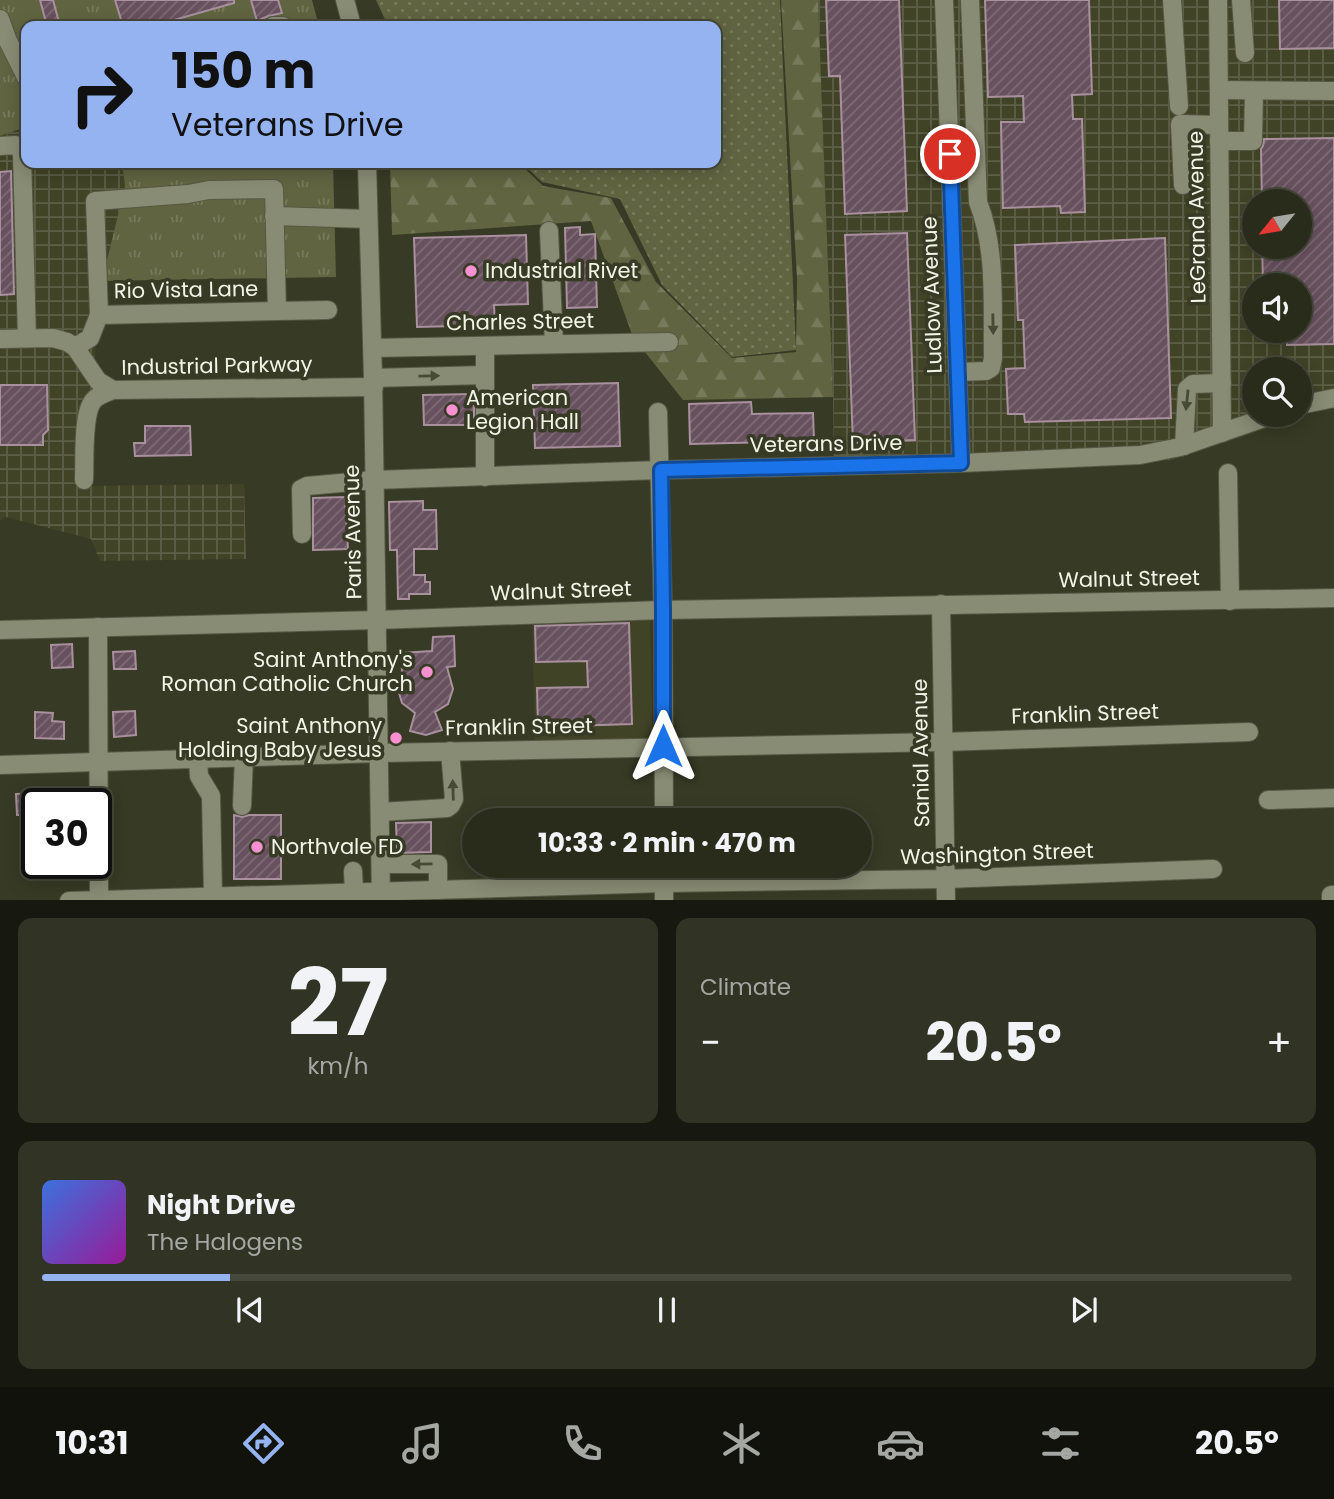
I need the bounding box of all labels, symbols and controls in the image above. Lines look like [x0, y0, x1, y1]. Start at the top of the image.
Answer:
text: 150 m [171, 37, 316, 105]
icon: right [56, 49, 147, 140]
text: Veterans Drive [171, 102, 403, 147]
pin [920, 124, 980, 184]
street label: LeGrand Avenue [1180, 130, 1213, 304]
icon: arrive [931, 135, 969, 173]
north arrow [1242, 189, 1312, 259]
map controls [1242, 189, 1312, 427]
street label: Ludlow Avenue [914, 216, 949, 374]
place label: Industrial Rivet [485, 256, 638, 285]
marker: Industrial Rivet [463, 263, 479, 279]
button: sound [1242, 273, 1312, 343]
street label: Rio Vista Lane [114, 274, 258, 305]
street label: Charles Street [446, 306, 594, 337]
one-way arrow [987, 314, 998, 336]
street label: Industrial Parkway [121, 349, 313, 382]
button: search [1242, 357, 1312, 427]
one-way arrow [419, 370, 441, 382]
place label: American Legion Hall [466, 383, 579, 436]
one-way arrow [1182, 389, 1193, 411]
marker: American Legion Hall [444, 402, 460, 418]
street label: Veterans Drive [749, 428, 903, 459]
street label: Paris Avenue [337, 464, 368, 600]
street label: Walnut Street [1058, 563, 1200, 594]
street label: Walnut Street [490, 574, 632, 607]
place label: Saint Anthony's Roman Catholic Church [161, 645, 413, 698]
marker: Saint Anthony's Roman Catholic Church [419, 664, 435, 680]
street label: Sanial Avenue [905, 678, 936, 828]
street label: Franklin Street [1011, 696, 1159, 731]
position arrow [626, 709, 700, 783]
place label: Saint Anthony Holding Baby Jesus [178, 711, 382, 764]
street label: Franklin Street [445, 711, 593, 742]
marker: Saint Anthony Holding Baby Jesus [388, 730, 404, 746]
one-way arrow [447, 779, 458, 801]
speed limit sign: 30 [21, 788, 112, 879]
text: 10:33 · 2 min · 470 m [538, 825, 796, 861]
place label: Northvale FD [271, 832, 403, 861]
street label: Washington Street [900, 836, 1094, 871]
marker: Northvale FD [249, 839, 265, 855]
one-way arrow [411, 858, 433, 870]
text: 27 [288, 939, 388, 1067]
text: Climate [700, 971, 791, 1003]
text: 20.5° [925, 1006, 1062, 1079]
text: − [700, 1016, 721, 1069]
text: + [1266, 1016, 1292, 1069]
text: km/h [307, 1050, 369, 1082]
text: Night Drive [147, 1187, 295, 1223]
text: The Halogens [147, 1226, 303, 1258]
icon: previous [231, 1291, 269, 1329]
icon: pause [648, 1291, 686, 1329]
icon: next [1065, 1291, 1103, 1329]
icon: directions [239, 1419, 288, 1468]
icon: music [398, 1419, 447, 1468]
icon: phone [558, 1419, 607, 1468]
icon: climate [717, 1419, 766, 1468]
icon: car [876, 1419, 925, 1468]
icon: filters [1036, 1419, 1085, 1468]
text: 10:31 [55, 1420, 129, 1465]
text: 20.5° [1195, 1420, 1279, 1465]

